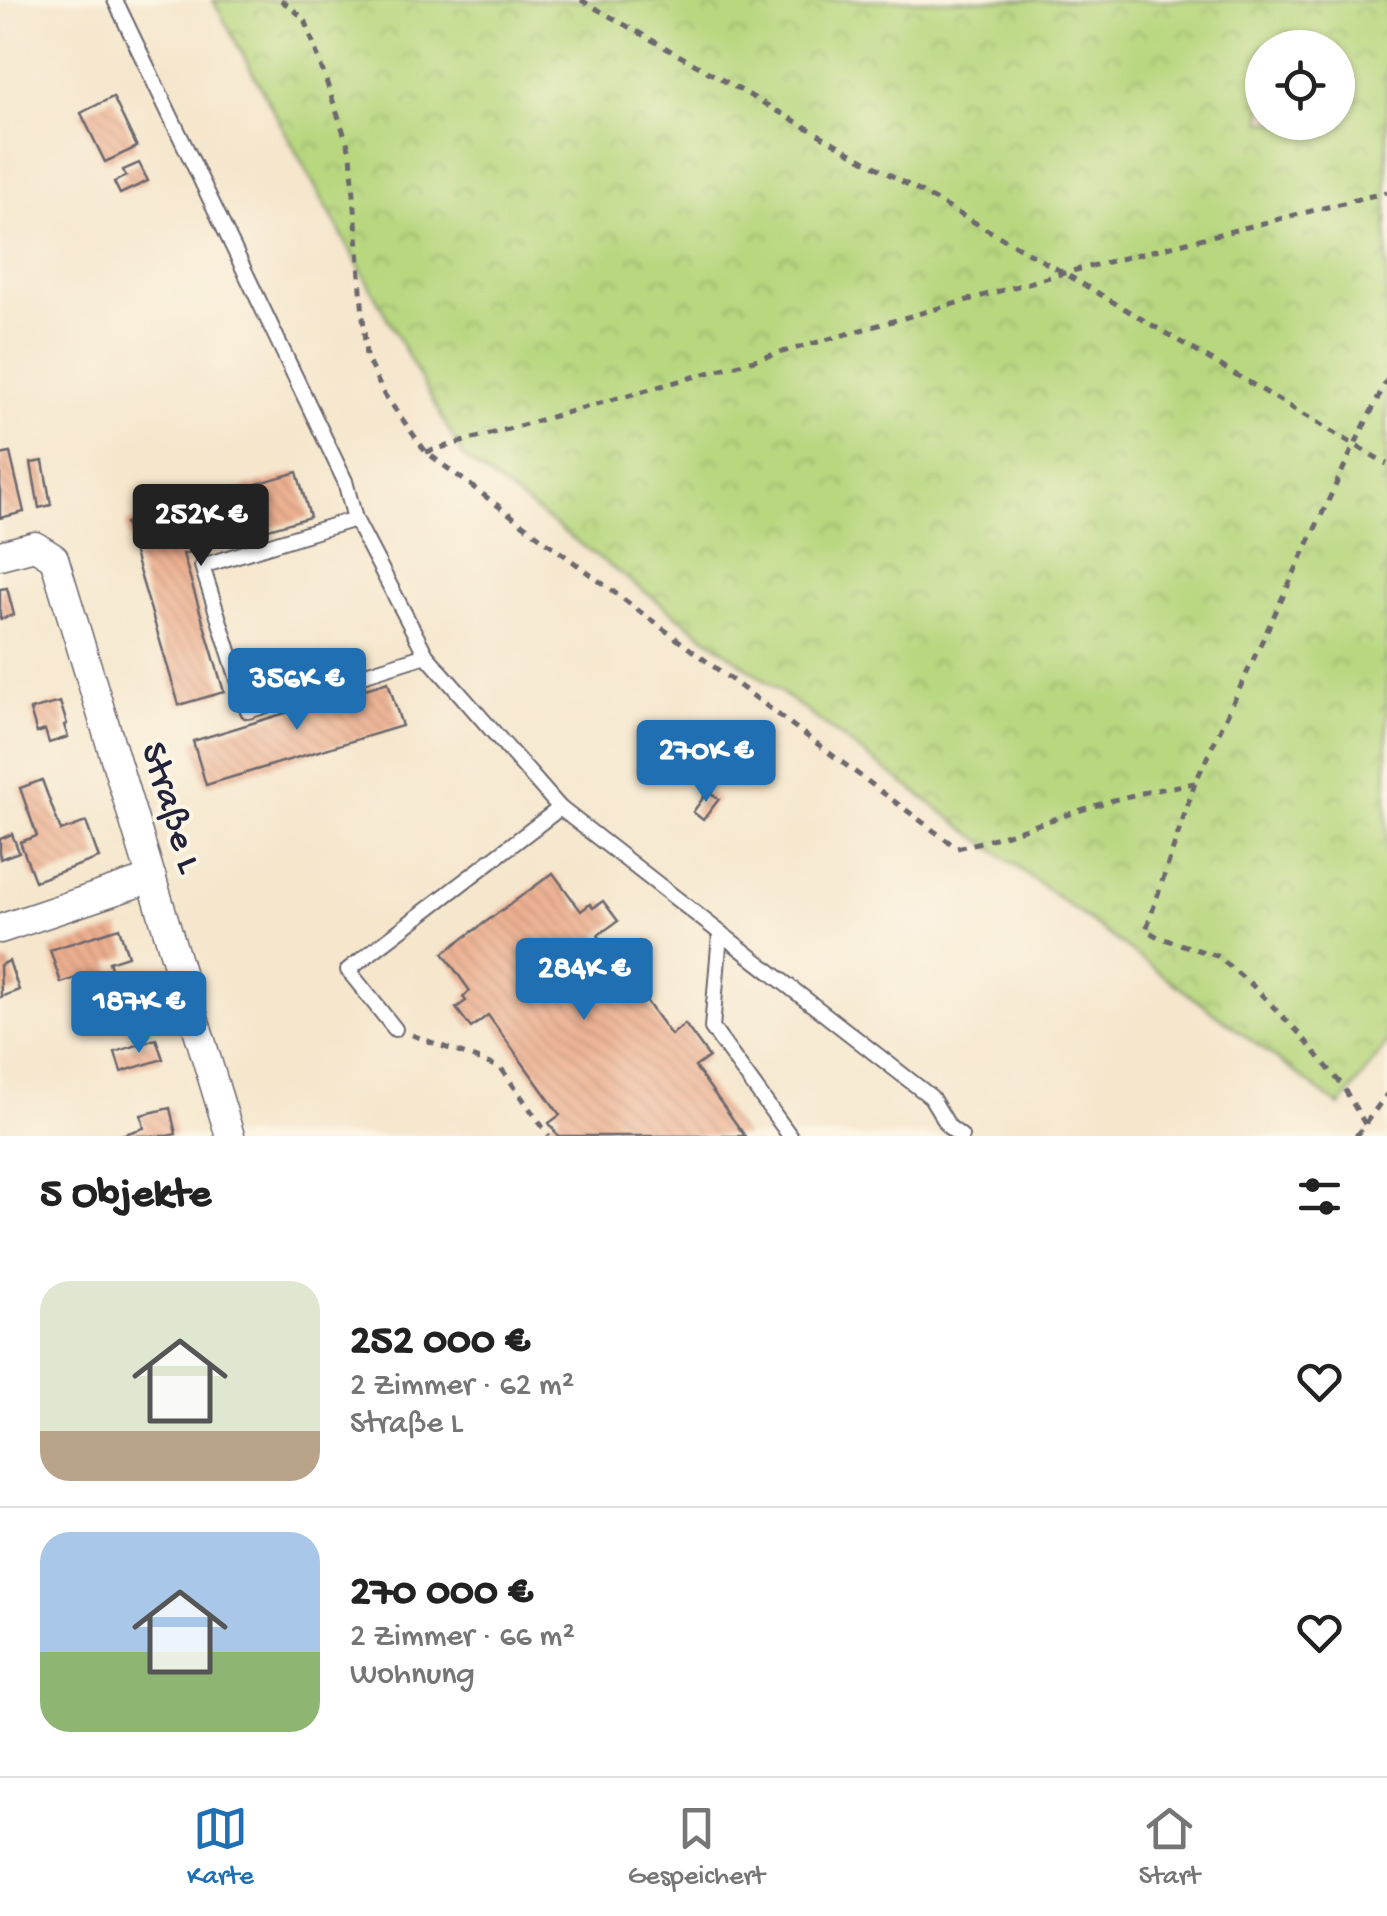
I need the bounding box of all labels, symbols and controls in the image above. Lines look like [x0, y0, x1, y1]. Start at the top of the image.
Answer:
map controls [1245, 30, 1355, 140]
button: locate [1245, 30, 1355, 140]
pin: 252K € [120, 484, 282, 569]
text: 252K € [155, 497, 247, 535]
pin: 356K € [216, 648, 378, 733]
text: 356K € [250, 661, 344, 699]
pin: 270K € [625, 720, 787, 805]
text: 270K € [659, 733, 753, 771]
street label: Straße L [128, 738, 210, 880]
pin: 284K € [503, 938, 665, 1023]
text: 284K € [538, 951, 630, 989]
pin: 187K € [58, 971, 220, 1056]
text: 187K € [93, 984, 185, 1022]
icon: filters [1292, 1169, 1347, 1224]
text: 5 Objekte [40, 1172, 211, 1221]
text: 252 000 € [350, 1319, 530, 1368]
icon: home [120, 1321, 240, 1441]
icon: heart [1292, 1354, 1347, 1409]
text: 2 Zimmer · 62 m² [350, 1368, 574, 1406]
text: Straße L [350, 1406, 462, 1444]
text: 270 000 € [350, 1570, 533, 1619]
icon: home [120, 1572, 240, 1692]
icon: heart [1292, 1605, 1347, 1660]
text: 2 Zimmer · 66 m² [350, 1619, 575, 1657]
text: Wohnung [350, 1657, 475, 1695]
tab: Karte [187, 1801, 254, 1894]
tab: Gespeichert [628, 1801, 765, 1894]
tab: Start [1139, 1801, 1200, 1894]

